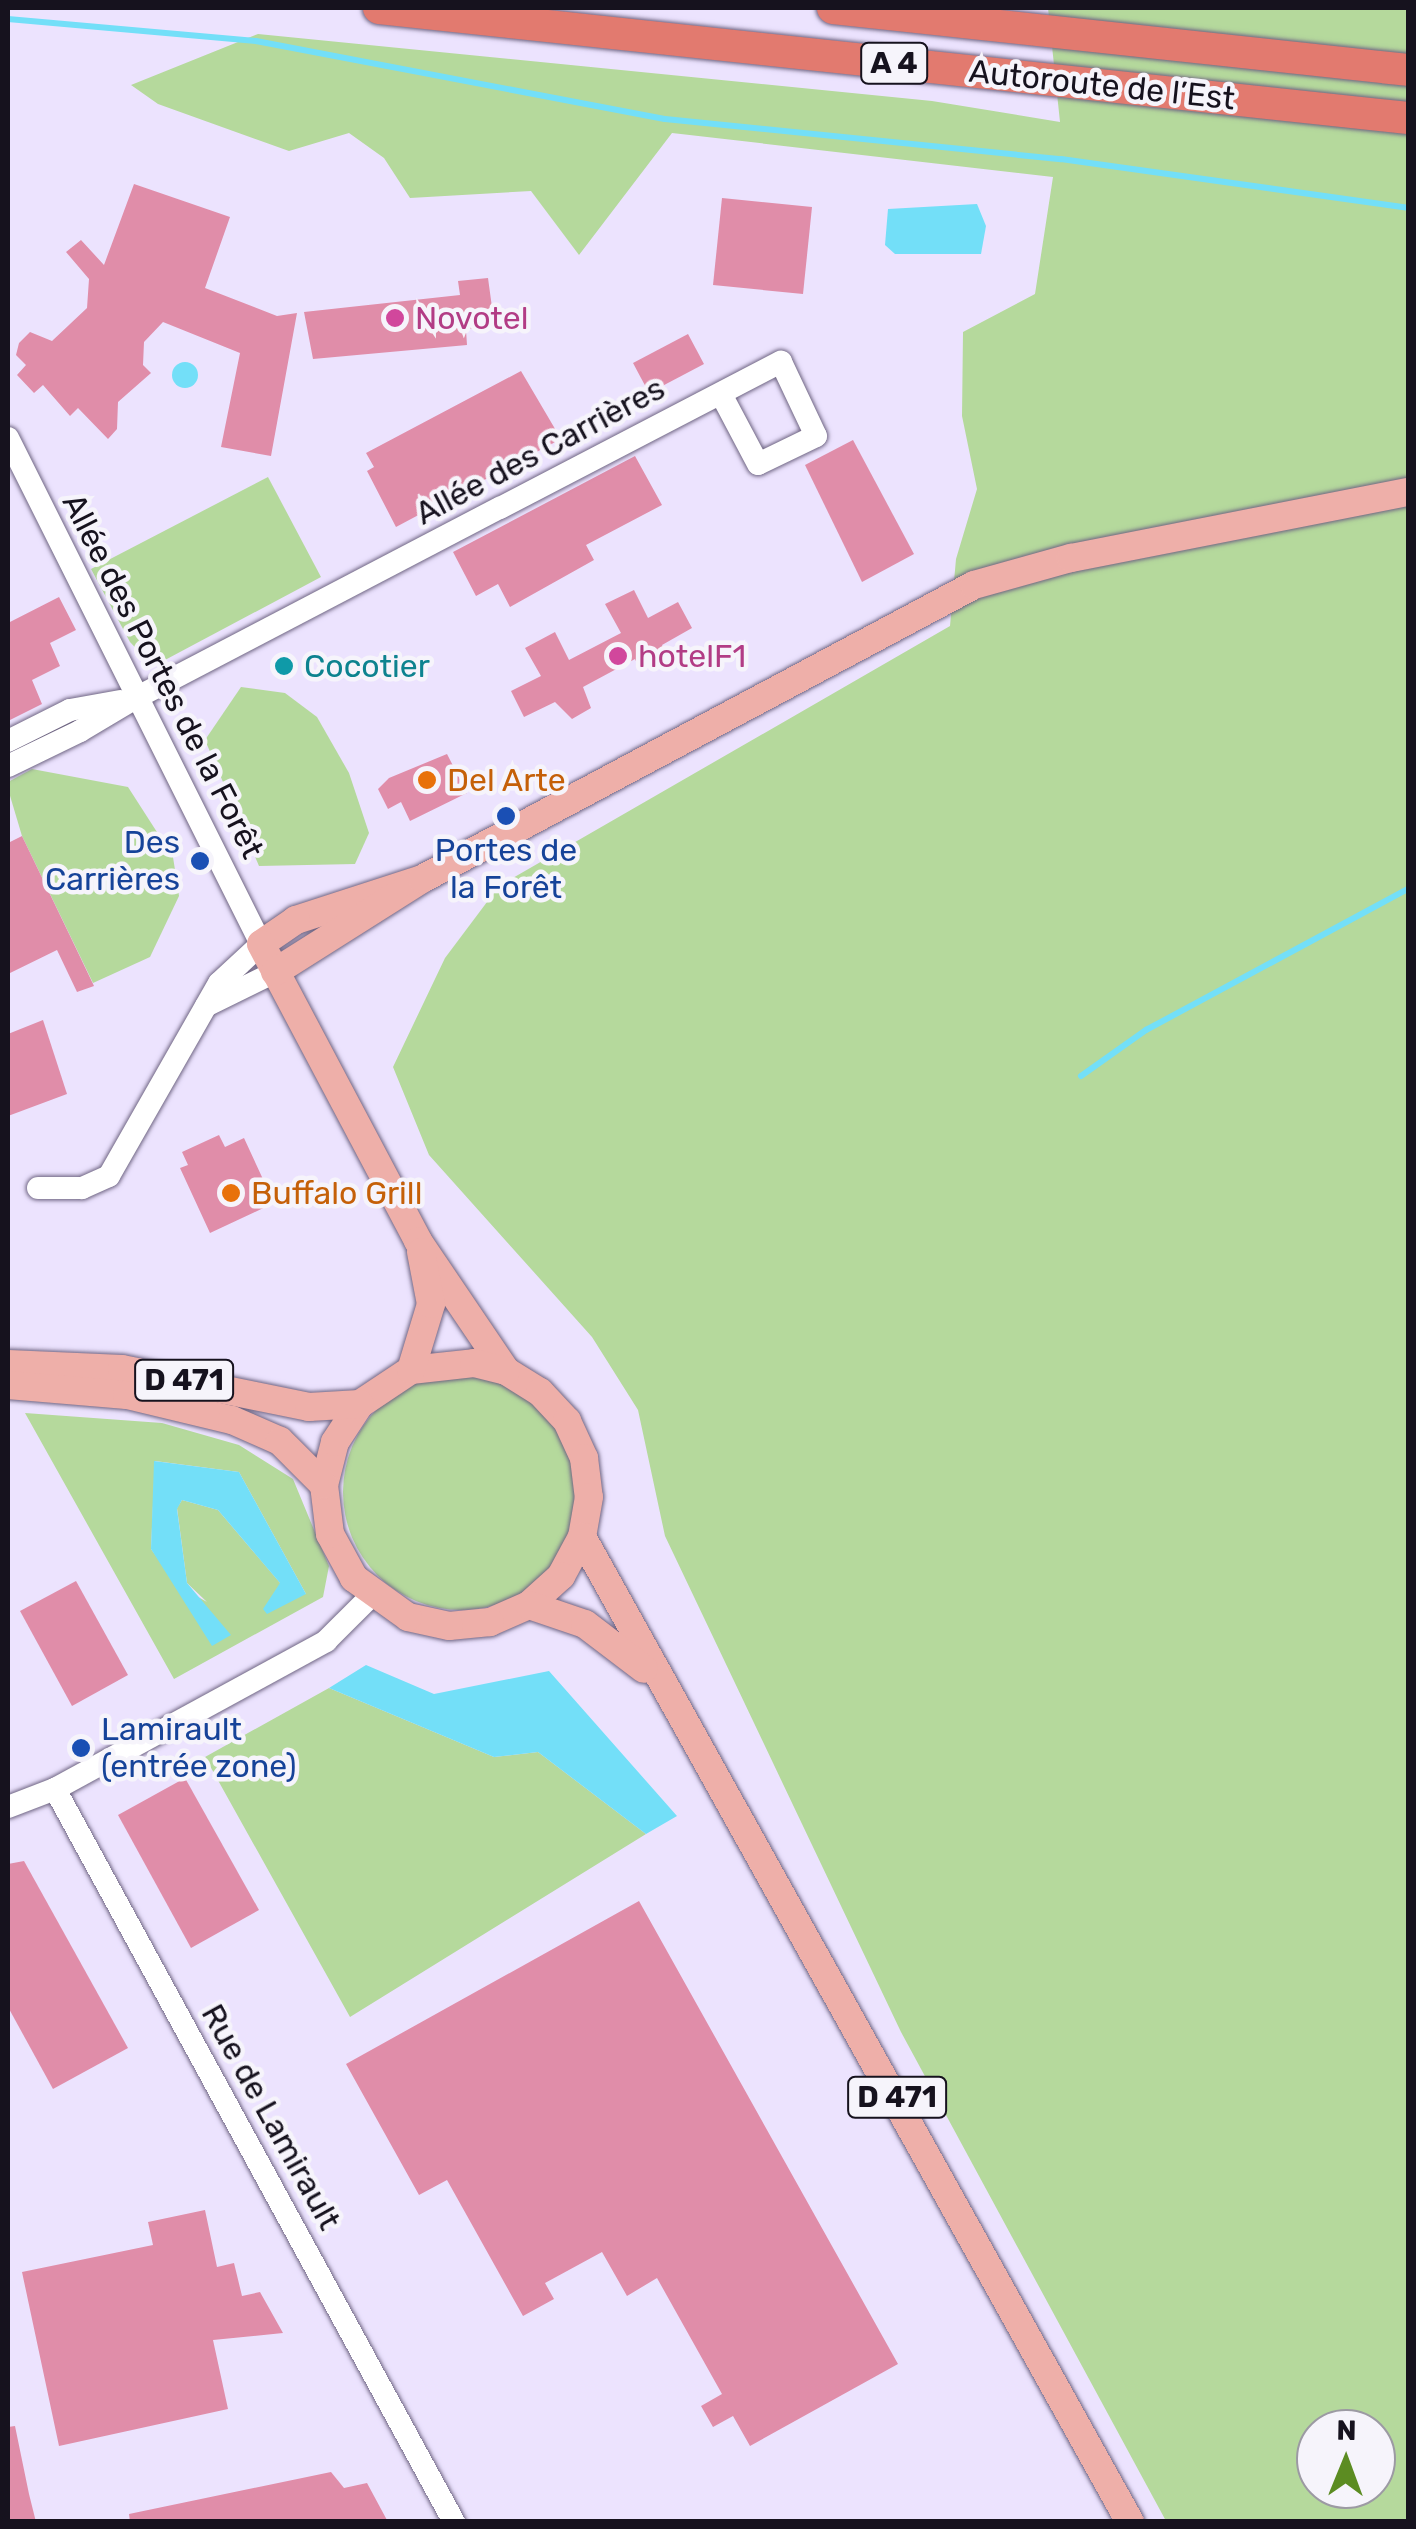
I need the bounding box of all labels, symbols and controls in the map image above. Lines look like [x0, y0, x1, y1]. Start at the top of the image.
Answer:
road number: A 4 [859, 38, 929, 88]
street label: Autoroute de l’Est [967, 52, 1237, 118]
place label: Novotel [415, 299, 529, 337]
marker: Novotel [384, 307, 406, 329]
street label: Allée des Carrières [409, 369, 671, 533]
street label: Allée des Portes de la Forêt [54, 487, 272, 865]
place label: hotelF1 [638, 637, 746, 675]
marker: hotelF1 [607, 645, 629, 667]
place label: Cocotier [304, 647, 430, 685]
marker: Cocotier [273, 655, 295, 677]
place label: Del Arte [447, 761, 567, 799]
marker: Del Arte [416, 769, 438, 791]
marker: Portes de la Forêt [495, 805, 517, 827]
place label: Des Carrières [45, 824, 180, 899]
place label: Portes de la Forêt [435, 832, 577, 907]
marker: Des Carrières [189, 850, 211, 872]
place label: Buffalo Grill [251, 1174, 422, 1212]
marker: Buffalo Grill [220, 1182, 242, 1204]
road number: D 471 [134, 1355, 234, 1405]
place label: Lamirault (entrée zone) [101, 1711, 297, 1786]
marker: Lamirault (entrée zone) [70, 1737, 92, 1759]
street label: Rue de Lamirault [193, 1998, 349, 2236]
road number: D 471 [847, 2072, 947, 2122]
north arrow [1296, 2409, 1396, 2509]
text: N [1336, 2414, 1357, 2447]

